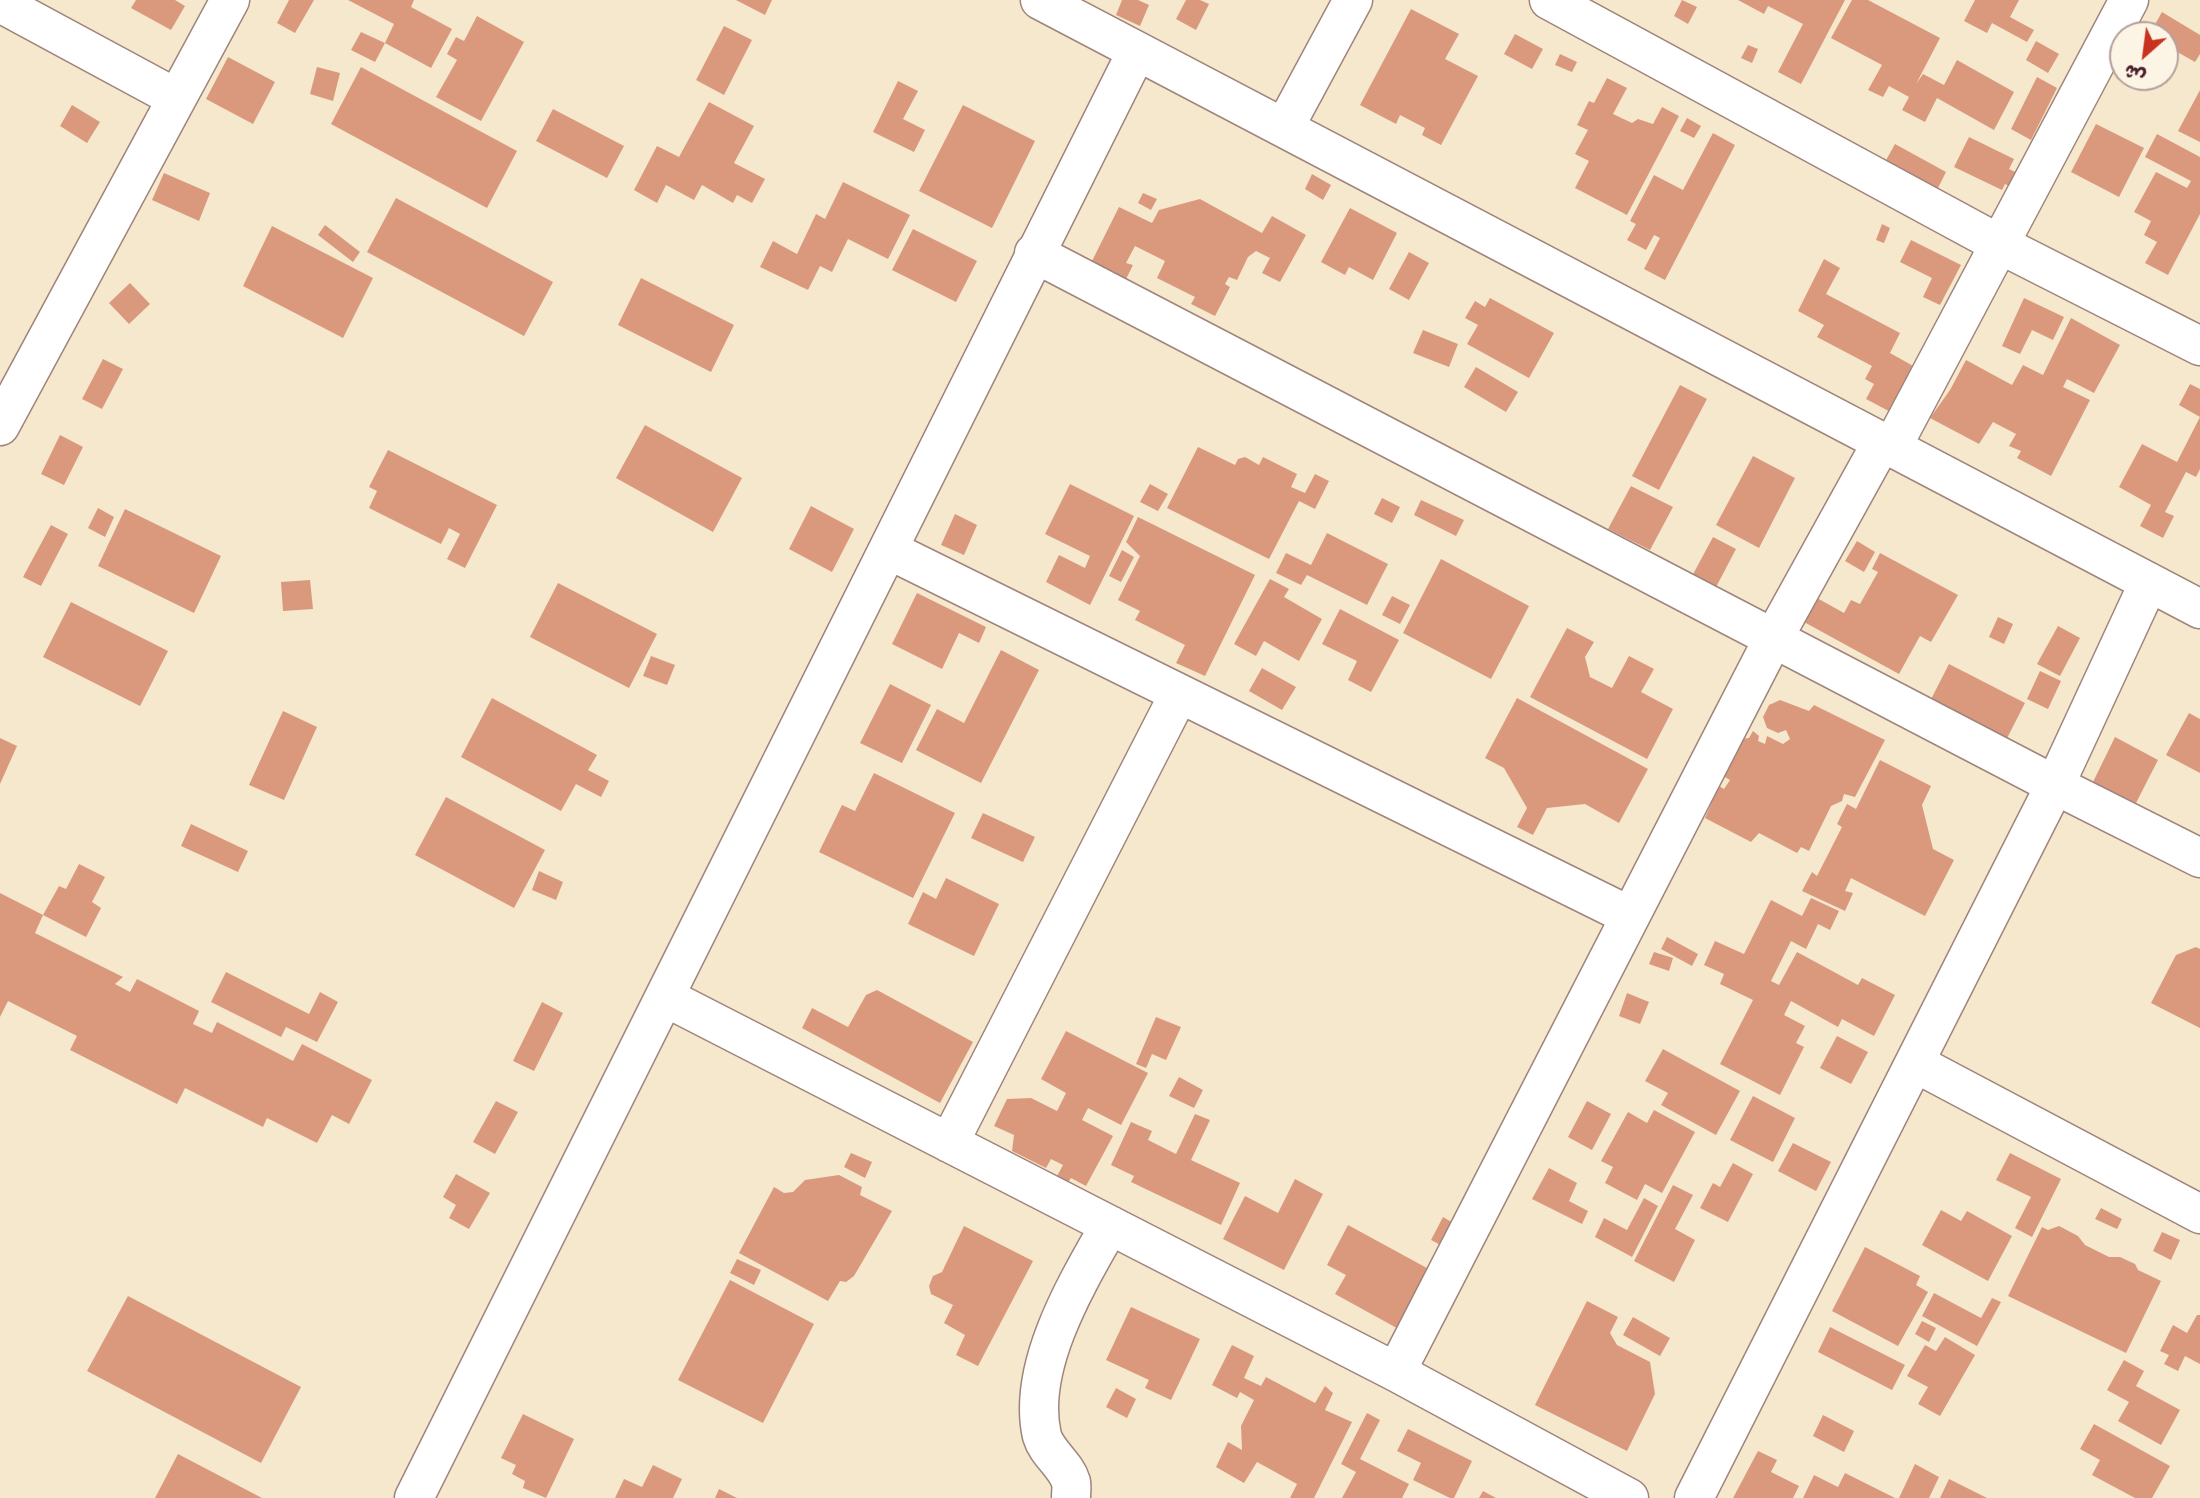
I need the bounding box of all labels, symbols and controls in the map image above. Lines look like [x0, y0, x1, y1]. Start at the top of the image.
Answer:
north arrow [2109, 21, 2179, 91]
text: ش [2119, 56, 2150, 90]

